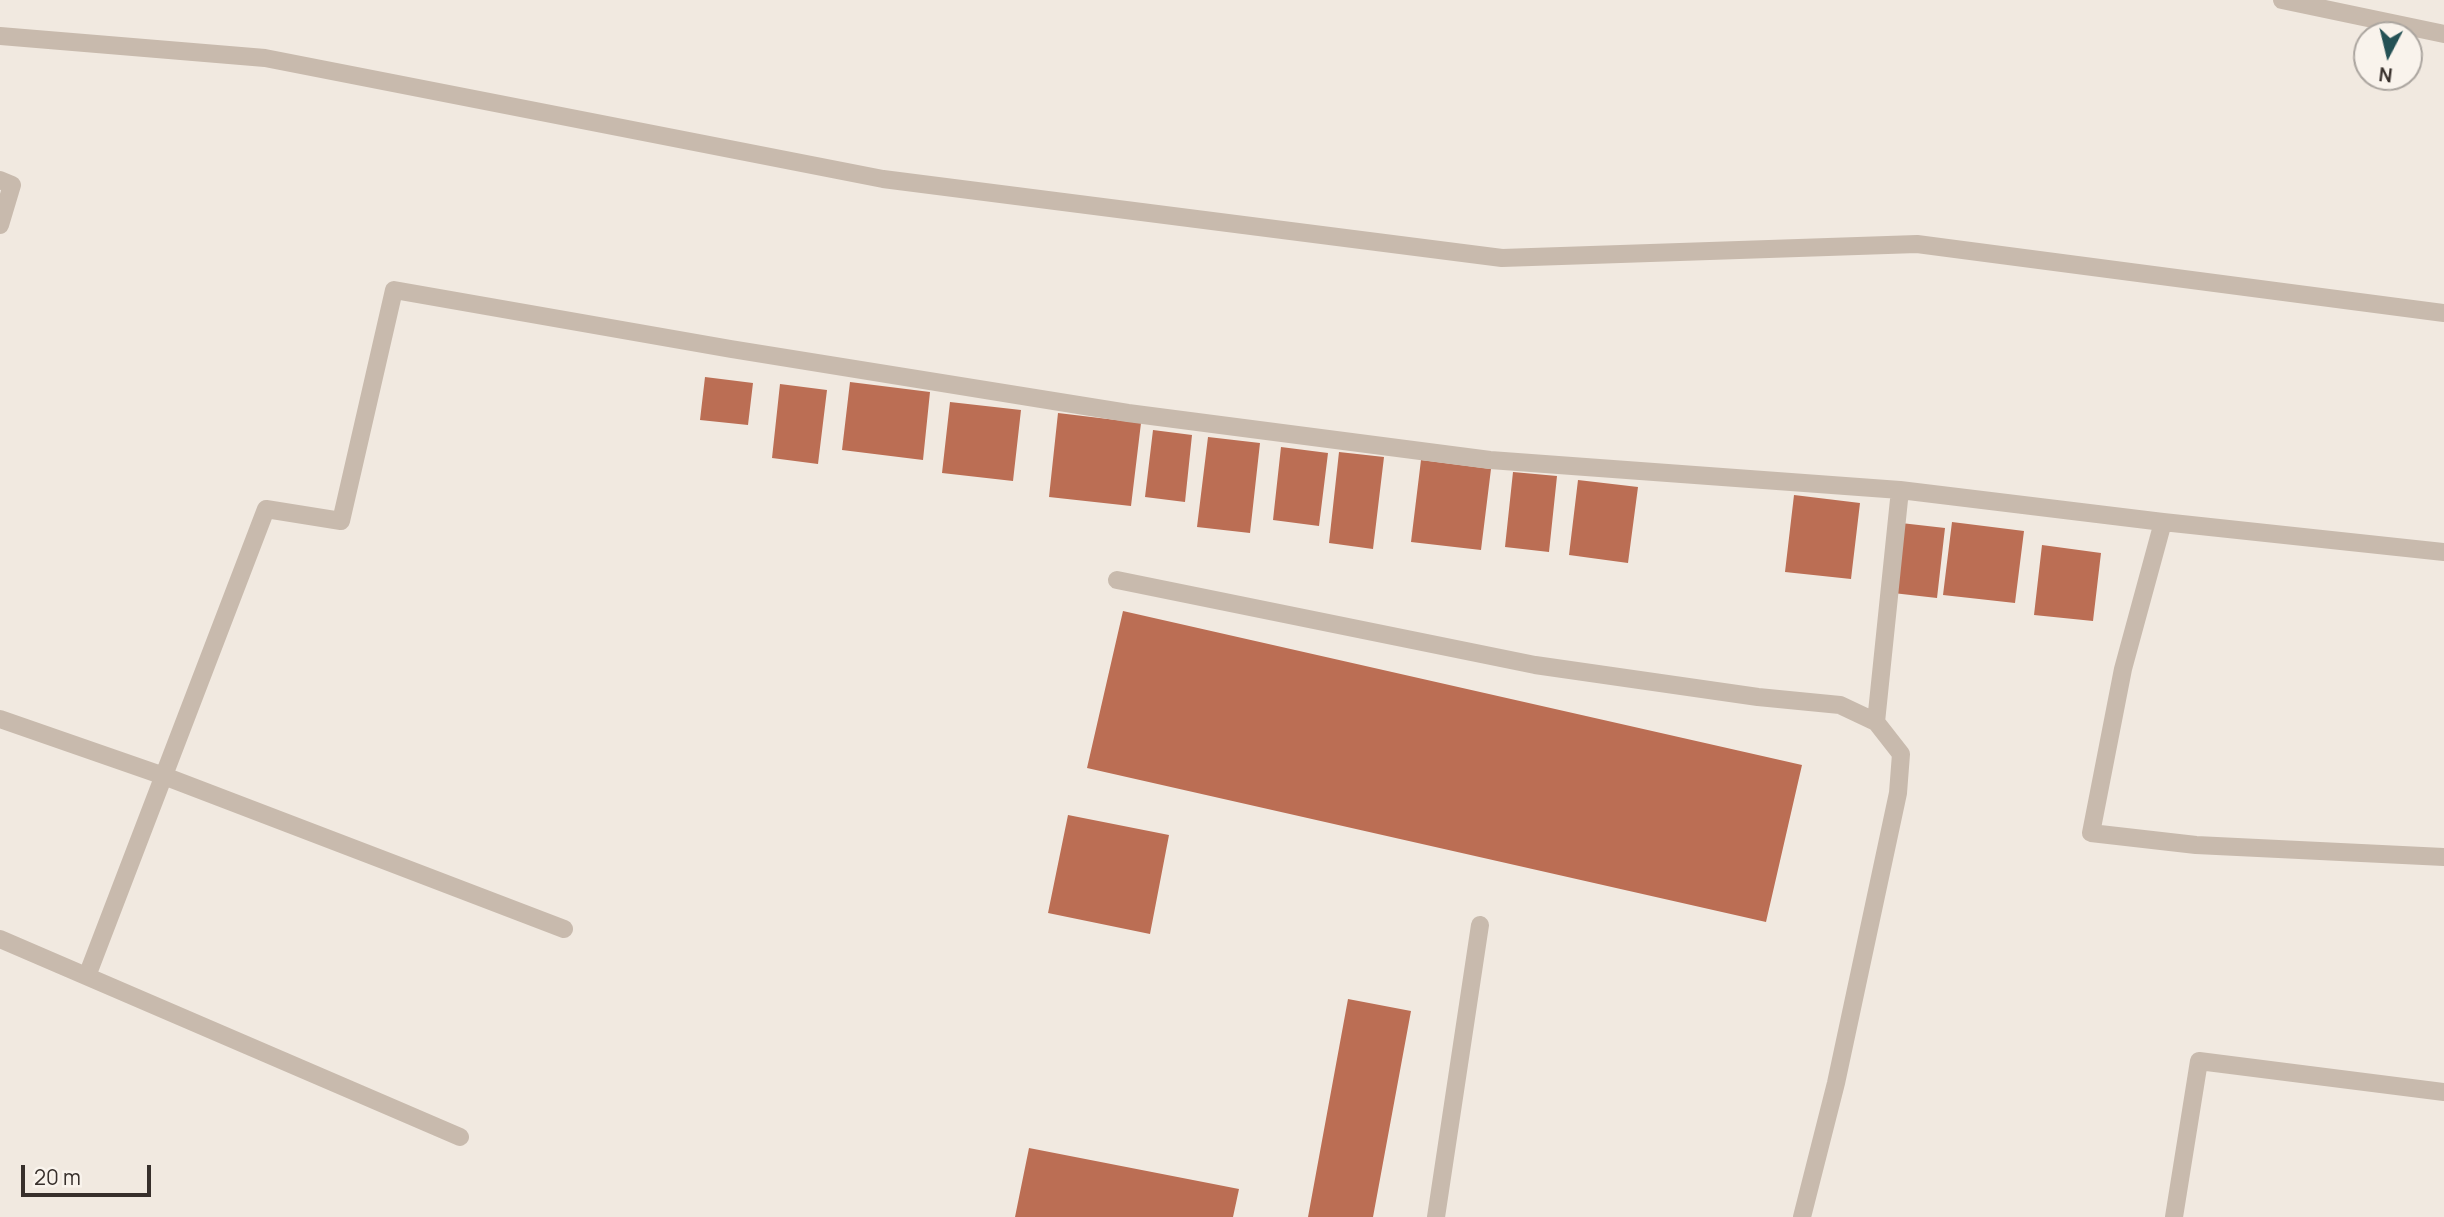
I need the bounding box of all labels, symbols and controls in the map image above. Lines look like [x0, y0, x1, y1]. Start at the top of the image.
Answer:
north arrow [2353, 21, 2423, 91]
text: N [2377, 61, 2394, 89]
scale bar [24, 1150, 154, 1194]
text: 20 m [34, 1163, 81, 1191]

